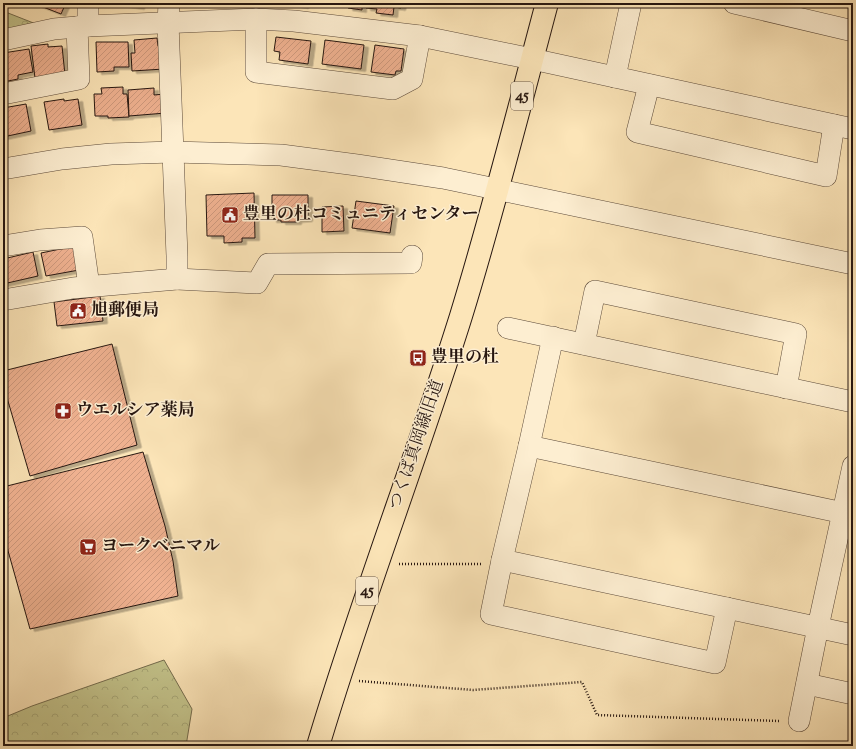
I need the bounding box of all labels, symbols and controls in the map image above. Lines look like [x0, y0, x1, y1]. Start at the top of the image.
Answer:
road number: 45 [511, 82, 533, 110]
place label: 豊里の杜コミュニティセンター [243, 203, 479, 227]
public building icon: 豊里の杜コミュニティセンター [220, 205, 240, 225]
place label: 旭郵便局 [91, 299, 159, 323]
public building icon: 旭郵便局 [68, 301, 88, 321]
place label: 豊里の杜 [431, 346, 499, 370]
bus stop icon: 豊里の杜 [408, 348, 428, 368]
street label: つくば真岡線旧道 [384, 377, 450, 513]
place label: ウエルシア薬局 [76, 399, 195, 423]
pharmacy icon: ウエルシア薬局 [53, 401, 73, 421]
place label: ヨークベニマル [101, 535, 220, 559]
supermarket icon: ヨークベニマル [78, 537, 98, 557]
road number: 45 [356, 577, 378, 605]

